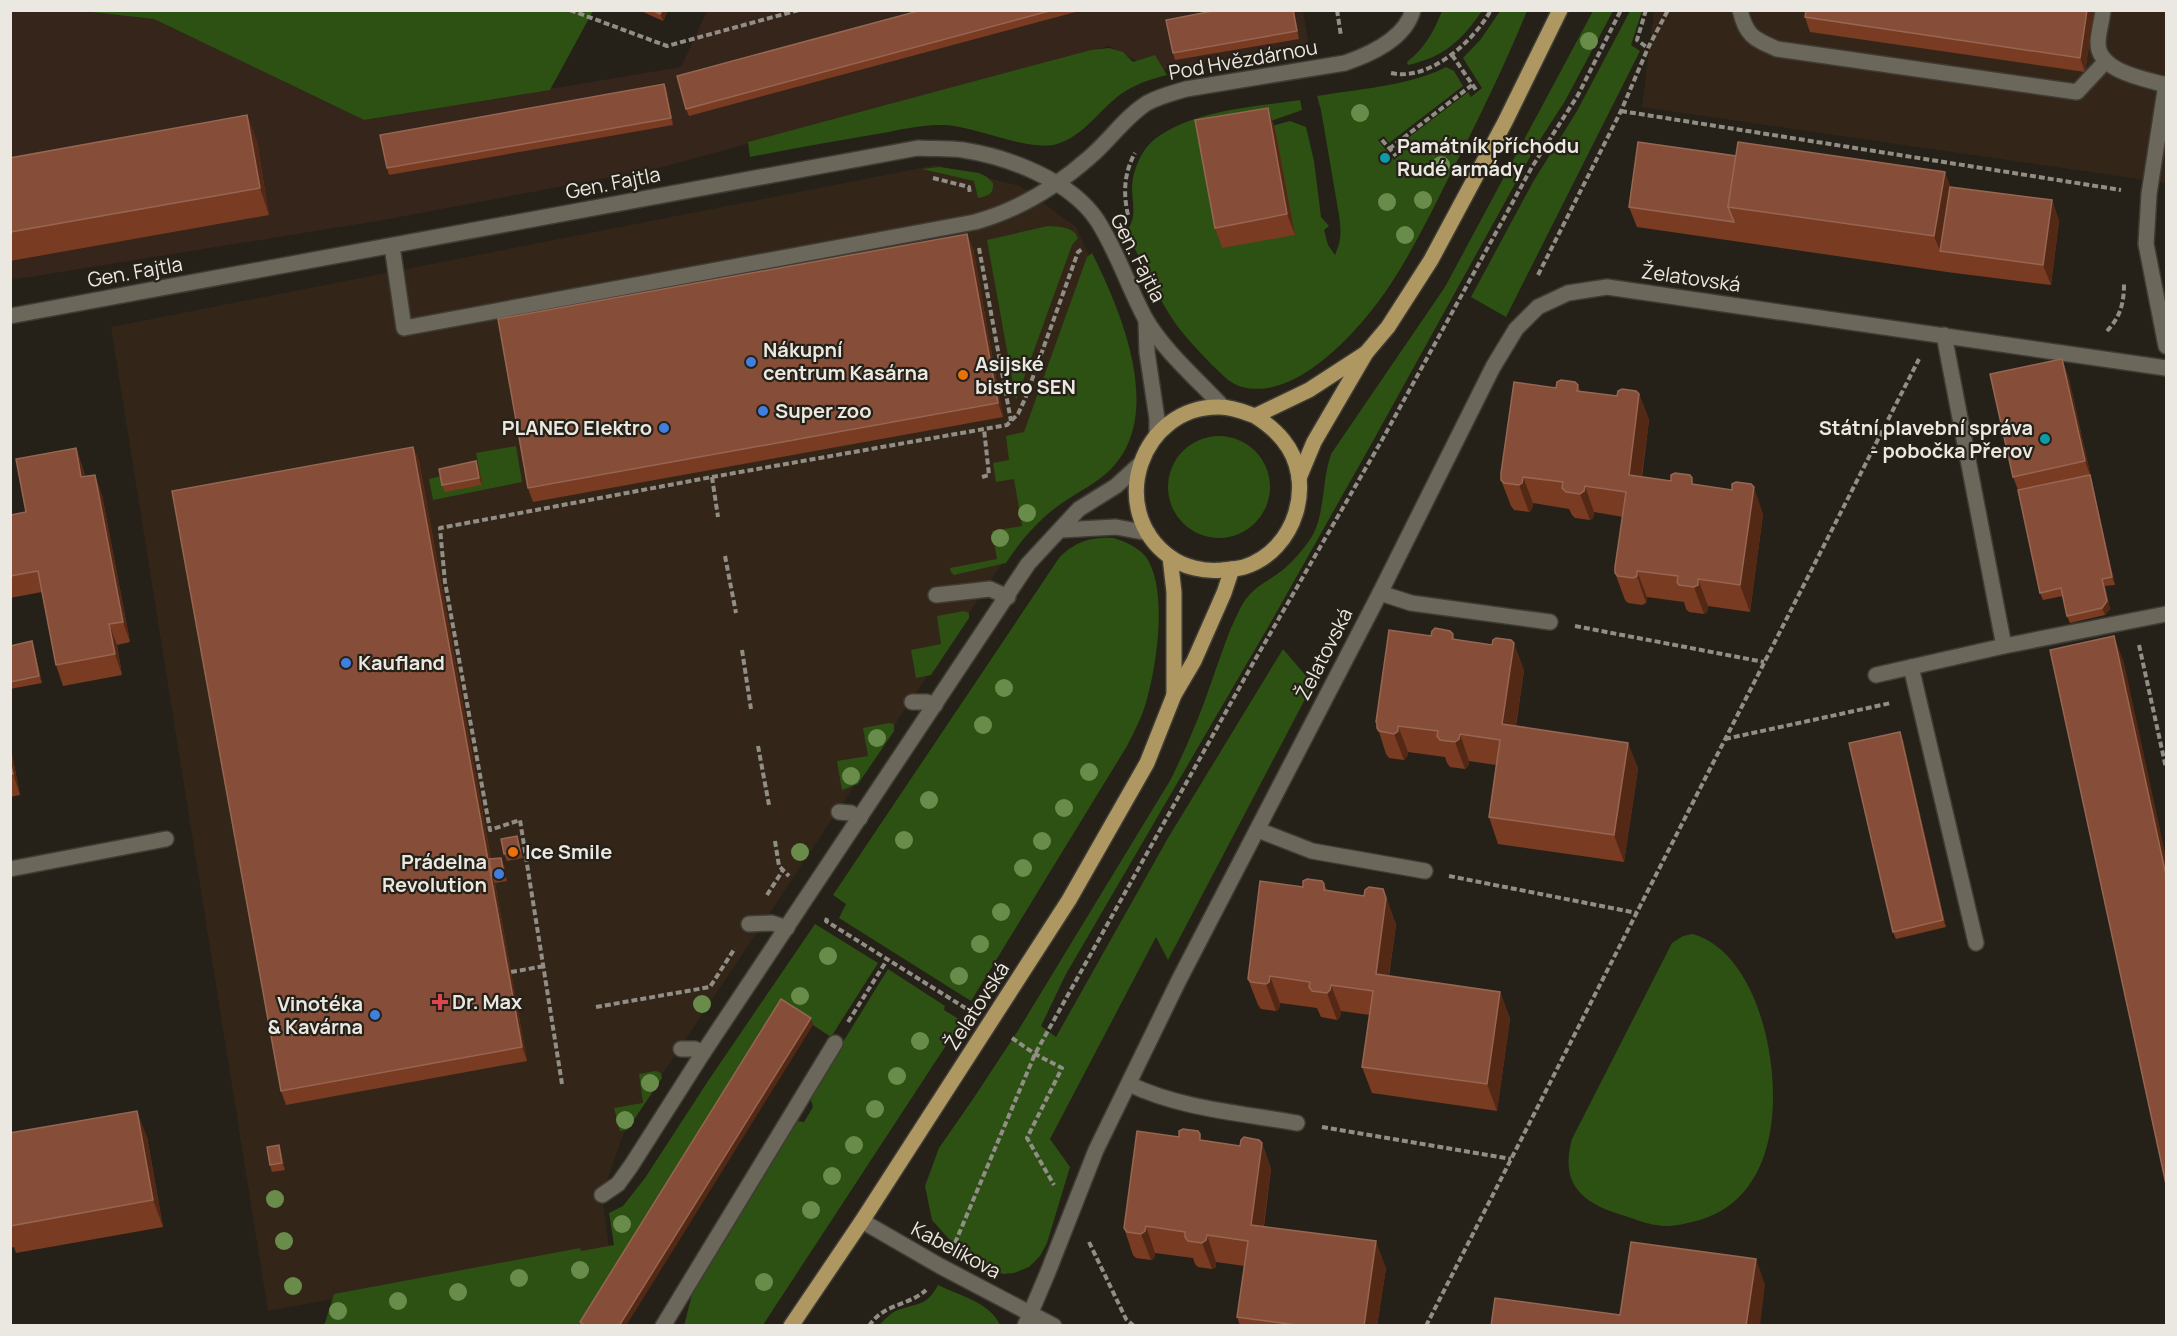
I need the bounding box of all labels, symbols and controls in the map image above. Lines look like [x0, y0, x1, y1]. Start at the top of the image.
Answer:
street label: Pod Hvězdárnou [1166, 33, 1319, 86]
place label: Památník příchodu Rudé armády [1397, 132, 1579, 182]
marker: Památník příchodu Rudé armády [1378, 151, 1392, 165]
street label: Gen. Fajtla [563, 160, 663, 205]
street label: Gen. Fajtla [1105, 209, 1172, 307]
street label: Gen. Fajtla [85, 250, 185, 293]
street label: Želatovská [1640, 257, 1743, 298]
place label: Nákupní centrum Kasárna [763, 336, 928, 386]
place label: Asijské bistro SEN [975, 350, 1076, 400]
marker: Nákupní centrum Kasárna [744, 355, 758, 369]
marker: Asijské bistro SEN [956, 368, 970, 382]
place label: Super zoo [775, 397, 872, 424]
marker: Super zoo [756, 404, 770, 418]
place label: PLANEO Elektro [502, 414, 652, 441]
place label: Státní plavební správa - pobočka Přerov [1819, 414, 2033, 464]
marker: PLANEO Elektro [657, 421, 671, 435]
marker: Státní plavební správa - pobočka Přerov [2038, 432, 2052, 446]
street label: Želatovská [1289, 603, 1358, 704]
place label: Kaufland [358, 649, 445, 676]
marker: Kaufland [339, 656, 353, 670]
place label: Ice Smile [525, 838, 612, 865]
marker: Ice Smile [506, 845, 520, 859]
place label: Prádelna Revolution [382, 848, 487, 898]
marker: Prádelna Revolution [492, 867, 506, 881]
street label: Želatovská [938, 956, 1015, 1055]
place label: Dr. Max [452, 988, 522, 1015]
place label: Vinotéka & Kavárna [268, 990, 363, 1040]
marker: Dr. Max [433, 995, 447, 1009]
marker: Vinotéka & Kavárna [368, 1008, 382, 1022]
street label: Kabelíkova [907, 1215, 1006, 1284]

